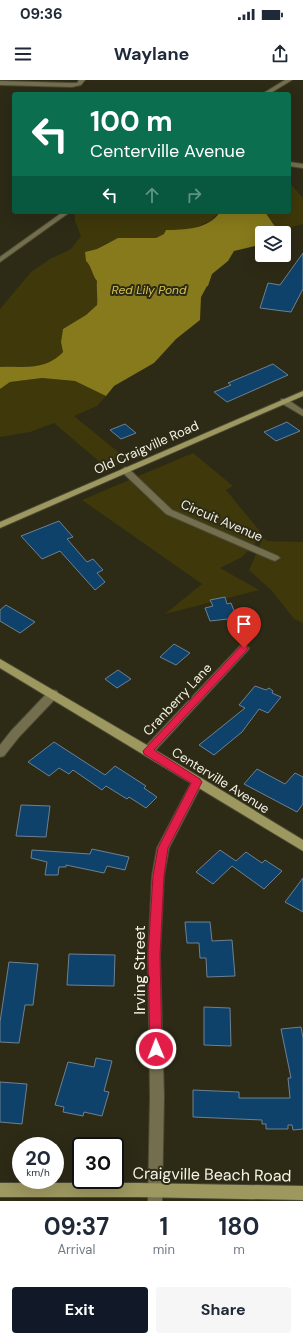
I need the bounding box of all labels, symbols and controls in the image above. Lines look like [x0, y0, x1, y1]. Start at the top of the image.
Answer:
text: 09:36 [20, 4, 62, 24]
text: Waylane [114, 42, 189, 66]
icon: menu [12, 43, 34, 65]
icon: share [269, 43, 291, 65]
text: 100 m [90, 103, 173, 140]
icon: left [24, 108, 76, 160]
text: Centerville Avenue [90, 139, 245, 163]
icon: left [99, 184, 121, 206]
icon: ahead [141, 184, 163, 206]
icon: right [183, 184, 205, 206]
map controls [255, 226, 291, 262]
button: layers [255, 226, 291, 262]
water label: Red Lily Pond [112, 282, 187, 298]
street label: Old Craigville Road [91, 417, 201, 478]
street label: Circuit Avenue [178, 495, 266, 545]
pin [227, 607, 261, 648]
icon: arrive [233, 613, 255, 635]
street label: Cranberry Lane [139, 659, 215, 739]
street label: Centerville Avenue [169, 744, 273, 817]
street label: Irving Street [129, 925, 150, 1015]
position arrow [135, 1028, 177, 1070]
speed limit sign: 30 [72, 1137, 124, 1189]
text: 20 [25, 1145, 51, 1171]
street label: Craigville Beach Road [132, 1163, 292, 1186]
text: km/h [26, 1166, 50, 1179]
text: 09:37 [44, 1211, 109, 1242]
text: 1 [159, 1211, 168, 1242]
text: 180 [219, 1211, 259, 1242]
text: Arrival [57, 1241, 95, 1258]
text: min [153, 1241, 175, 1258]
text: m [233, 1241, 245, 1258]
button: Exit [12, 1287, 148, 1333]
button: Share [156, 1287, 291, 1333]

